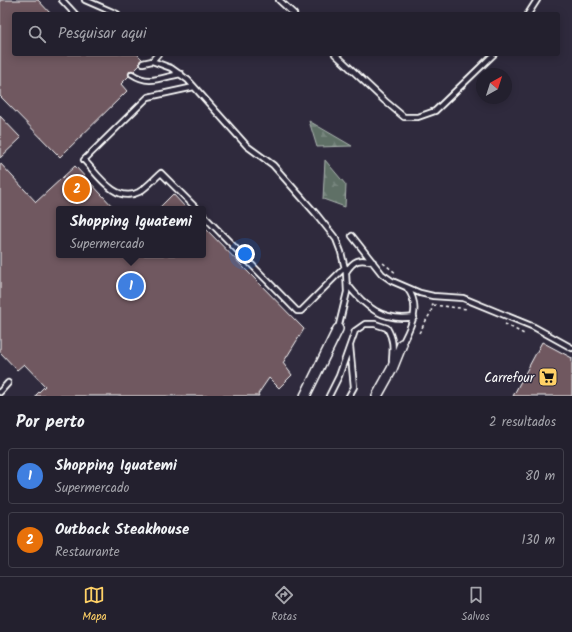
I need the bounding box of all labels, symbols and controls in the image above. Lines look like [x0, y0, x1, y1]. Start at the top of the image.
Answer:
search box [12, 12, 560, 56]
text: Pesquisar aqui [58, 22, 147, 46]
icon: search [26, 23, 48, 45]
north arrow [476, 68, 512, 104]
pin: 2 [64, 174, 90, 204]
popup [56, 206, 206, 258]
text: Shopping Iguatemi [70, 210, 192, 234]
text: Supermercado [70, 234, 144, 255]
your location [235, 244, 255, 264]
pin: 1 [118, 271, 144, 301]
supermarket icon: Carrefour [537, 366, 559, 388]
place label: Carrefour [484, 368, 535, 389]
text: Por perto [16, 409, 85, 436]
text: 2 resultados [489, 412, 556, 433]
text: Shopping Iguatemi [55, 454, 177, 478]
text: 1 [28, 466, 32, 487]
text: 80 m [525, 466, 555, 487]
text: Supermercado [55, 478, 129, 499]
text: Outback Steakhouse [55, 518, 189, 542]
text: 2 [26, 530, 34, 551]
text: 130 m [521, 530, 555, 551]
text: Restaurante [55, 542, 120, 563]
tab: Mapa [82, 584, 107, 626]
tab: Rotas [271, 584, 297, 626]
tab: Salvos [462, 584, 490, 626]

